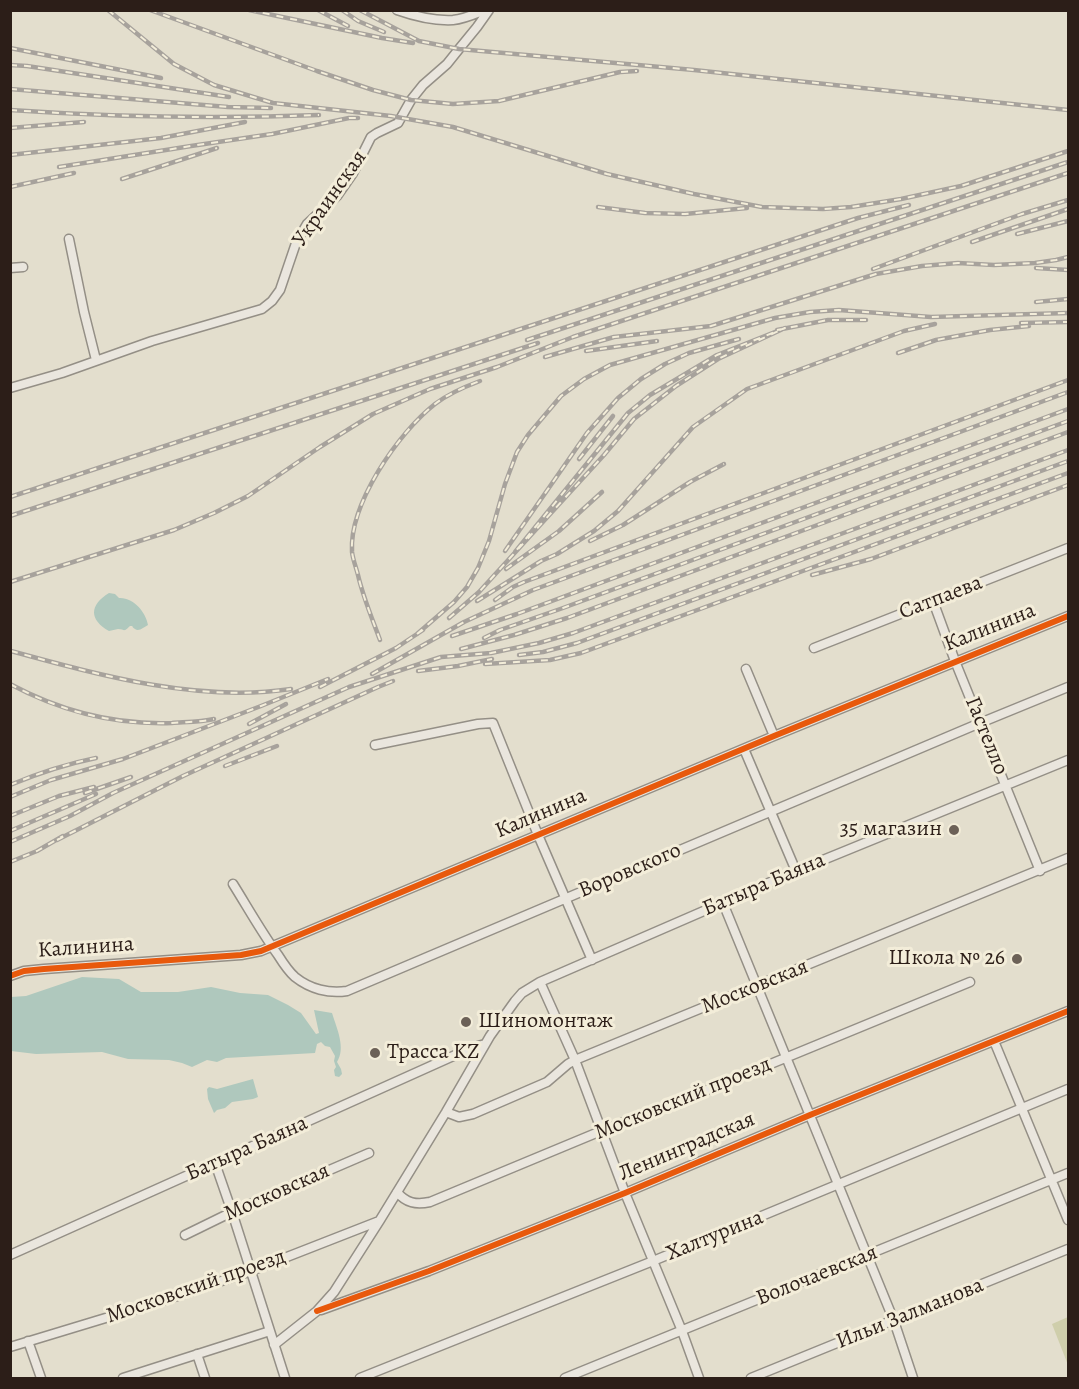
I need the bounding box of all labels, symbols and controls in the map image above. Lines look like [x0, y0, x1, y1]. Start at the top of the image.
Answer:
street label: Украинская [287, 146, 373, 252]
street label: Сатпаева [896, 570, 986, 626]
street label: Калинина [940, 598, 1040, 658]
street label: Гастелло [958, 693, 1014, 779]
street label: Калинина [491, 783, 591, 845]
place label: 35 магазин [840, 817, 942, 843]
marker: 35 магазин [947, 823, 961, 837]
street label: Воровского [575, 838, 685, 904]
street label: Батыра Баяна [699, 847, 829, 923]
street label: Калинина [37, 931, 135, 965]
place label: Школа № 26 [888, 946, 1005, 972]
marker: Школа № 26 [1010, 952, 1024, 966]
street label: Московская [698, 954, 812, 1020]
place label: Шиномонтаж [478, 1009, 613, 1035]
marker: Шиномонтаж [459, 1015, 473, 1029]
place label: Трасса KZ [387, 1040, 479, 1066]
marker: Трасса KZ [368, 1046, 382, 1060]
street label: Московский проезд [591, 1052, 775, 1146]
street label: Ленинградская [615, 1106, 759, 1188]
street label: Батыра Баяна [182, 1110, 312, 1188]
street label: Московская [220, 1158, 334, 1228]
street label: Халтурина [663, 1205, 767, 1267]
street label: Волочаевская [752, 1240, 882, 1312]
street label: Московский проезд [103, 1244, 289, 1330]
street label: Ильи Залманова [833, 1272, 987, 1356]

